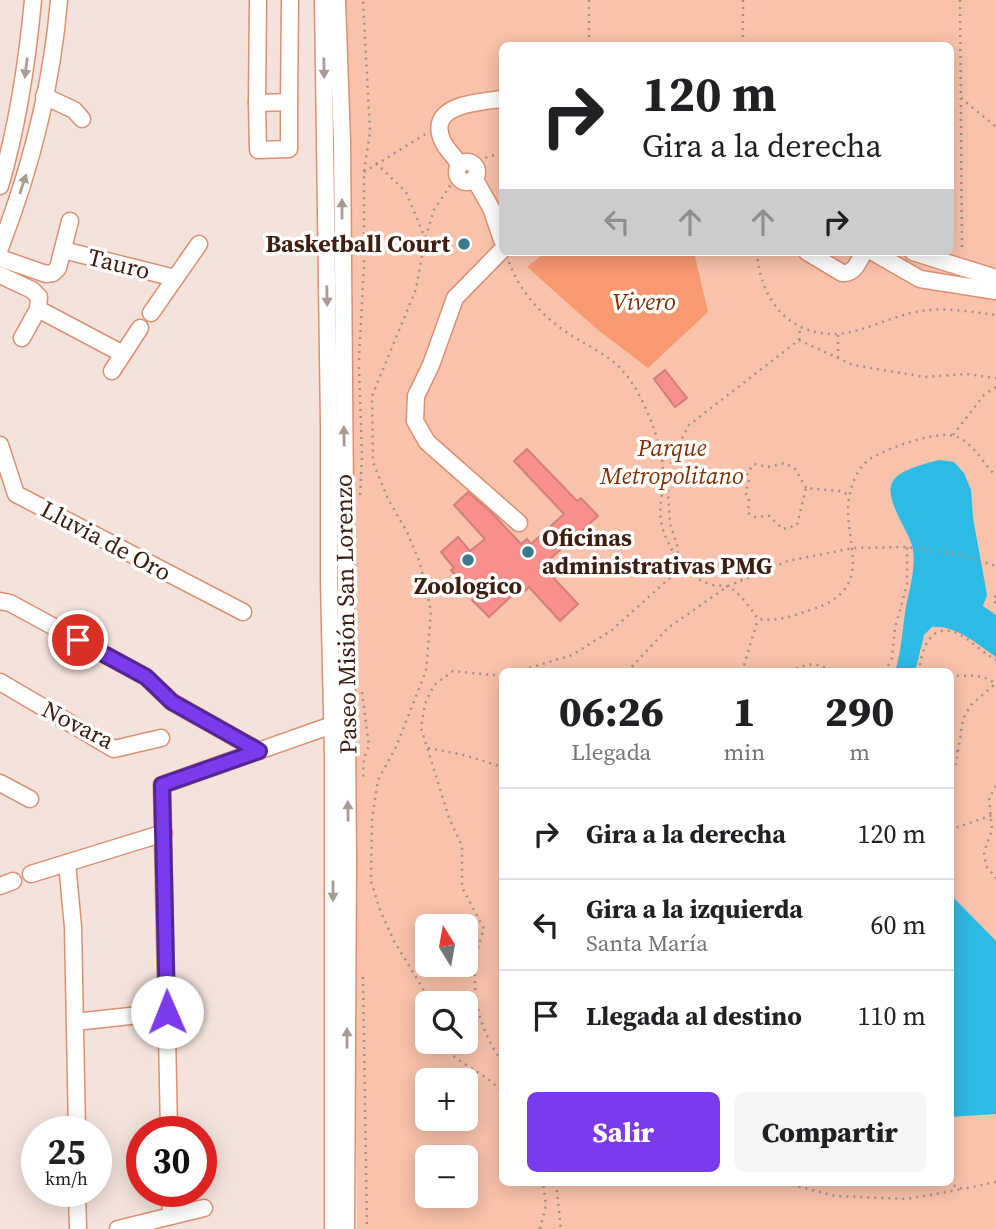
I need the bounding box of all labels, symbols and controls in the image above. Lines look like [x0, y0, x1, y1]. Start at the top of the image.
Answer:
one-way arrow [21, 57, 32, 79]
one-way arrow [318, 57, 330, 79]
text: 120 m [642, 60, 777, 127]
icon: right [527, 70, 618, 161]
text: Gira a la derecha [642, 124, 882, 168]
one-way arrow [18, 173, 29, 194]
one-way arrow [336, 198, 348, 220]
icon: left [598, 203, 636, 241]
icon: ahead [671, 203, 709, 241]
icon: ahead [744, 203, 782, 241]
icon: right [817, 203, 855, 241]
place label: Basketball Court [265, 227, 450, 260]
marker: Basketball Court [456, 236, 472, 252]
street label: Tauro [85, 240, 154, 287]
one-way arrow [321, 285, 333, 307]
park label: Vivero [612, 285, 676, 318]
one-way arrow [338, 425, 350, 447]
park label: Parque Metropolitano [599, 431, 744, 492]
street label: Paseo Misión San Lorenzo [327, 474, 364, 754]
street label: Lluvia de Oro [35, 492, 177, 589]
place label: Oficinas administrativas PMG [542, 521, 772, 582]
marker: Oficinas administrativas PMG [520, 544, 536, 560]
marker: Zoologico [460, 552, 476, 568]
place label: Zoologico [414, 569, 522, 602]
pin [48, 610, 108, 670]
icon: arrive [59, 621, 97, 659]
text: 06:26 [559, 682, 664, 740]
text: 1 [733, 682, 756, 740]
text: 290 [825, 682, 894, 740]
street label: Novara [37, 692, 120, 757]
text: Llegada [571, 736, 651, 768]
text: min [724, 736, 765, 768]
text: m [849, 736, 870, 768]
one-way arrow [342, 800, 353, 822]
icon: right [527, 815, 565, 853]
text: Gira a la derecha [586, 816, 786, 852]
text: 120 m [858, 816, 926, 852]
one-way arrow [327, 880, 339, 902]
text: Gira a la izquierda [586, 891, 803, 927]
icon: left [527, 906, 565, 944]
text: 60 m [871, 907, 926, 943]
north arrow [415, 914, 478, 976]
map controls [415, 914, 478, 1208]
text: Santa María [586, 927, 708, 959]
position arrow [130, 975, 204, 1049]
button: search [415, 991, 478, 1054]
icon: arrive [527, 997, 565, 1035]
text: Llegada al destino [586, 998, 802, 1034]
text: 110 m [858, 998, 926, 1034]
one-way arrow [341, 1027, 353, 1049]
button: + [415, 1068, 478, 1131]
button: Salir [527, 1092, 720, 1172]
button: Compartir [734, 1092, 926, 1172]
speed limit sign: 30 [126, 1116, 217, 1207]
text: 25 [48, 1128, 85, 1176]
button: − [415, 1145, 478, 1208]
text: km/h [45, 1166, 88, 1191]

